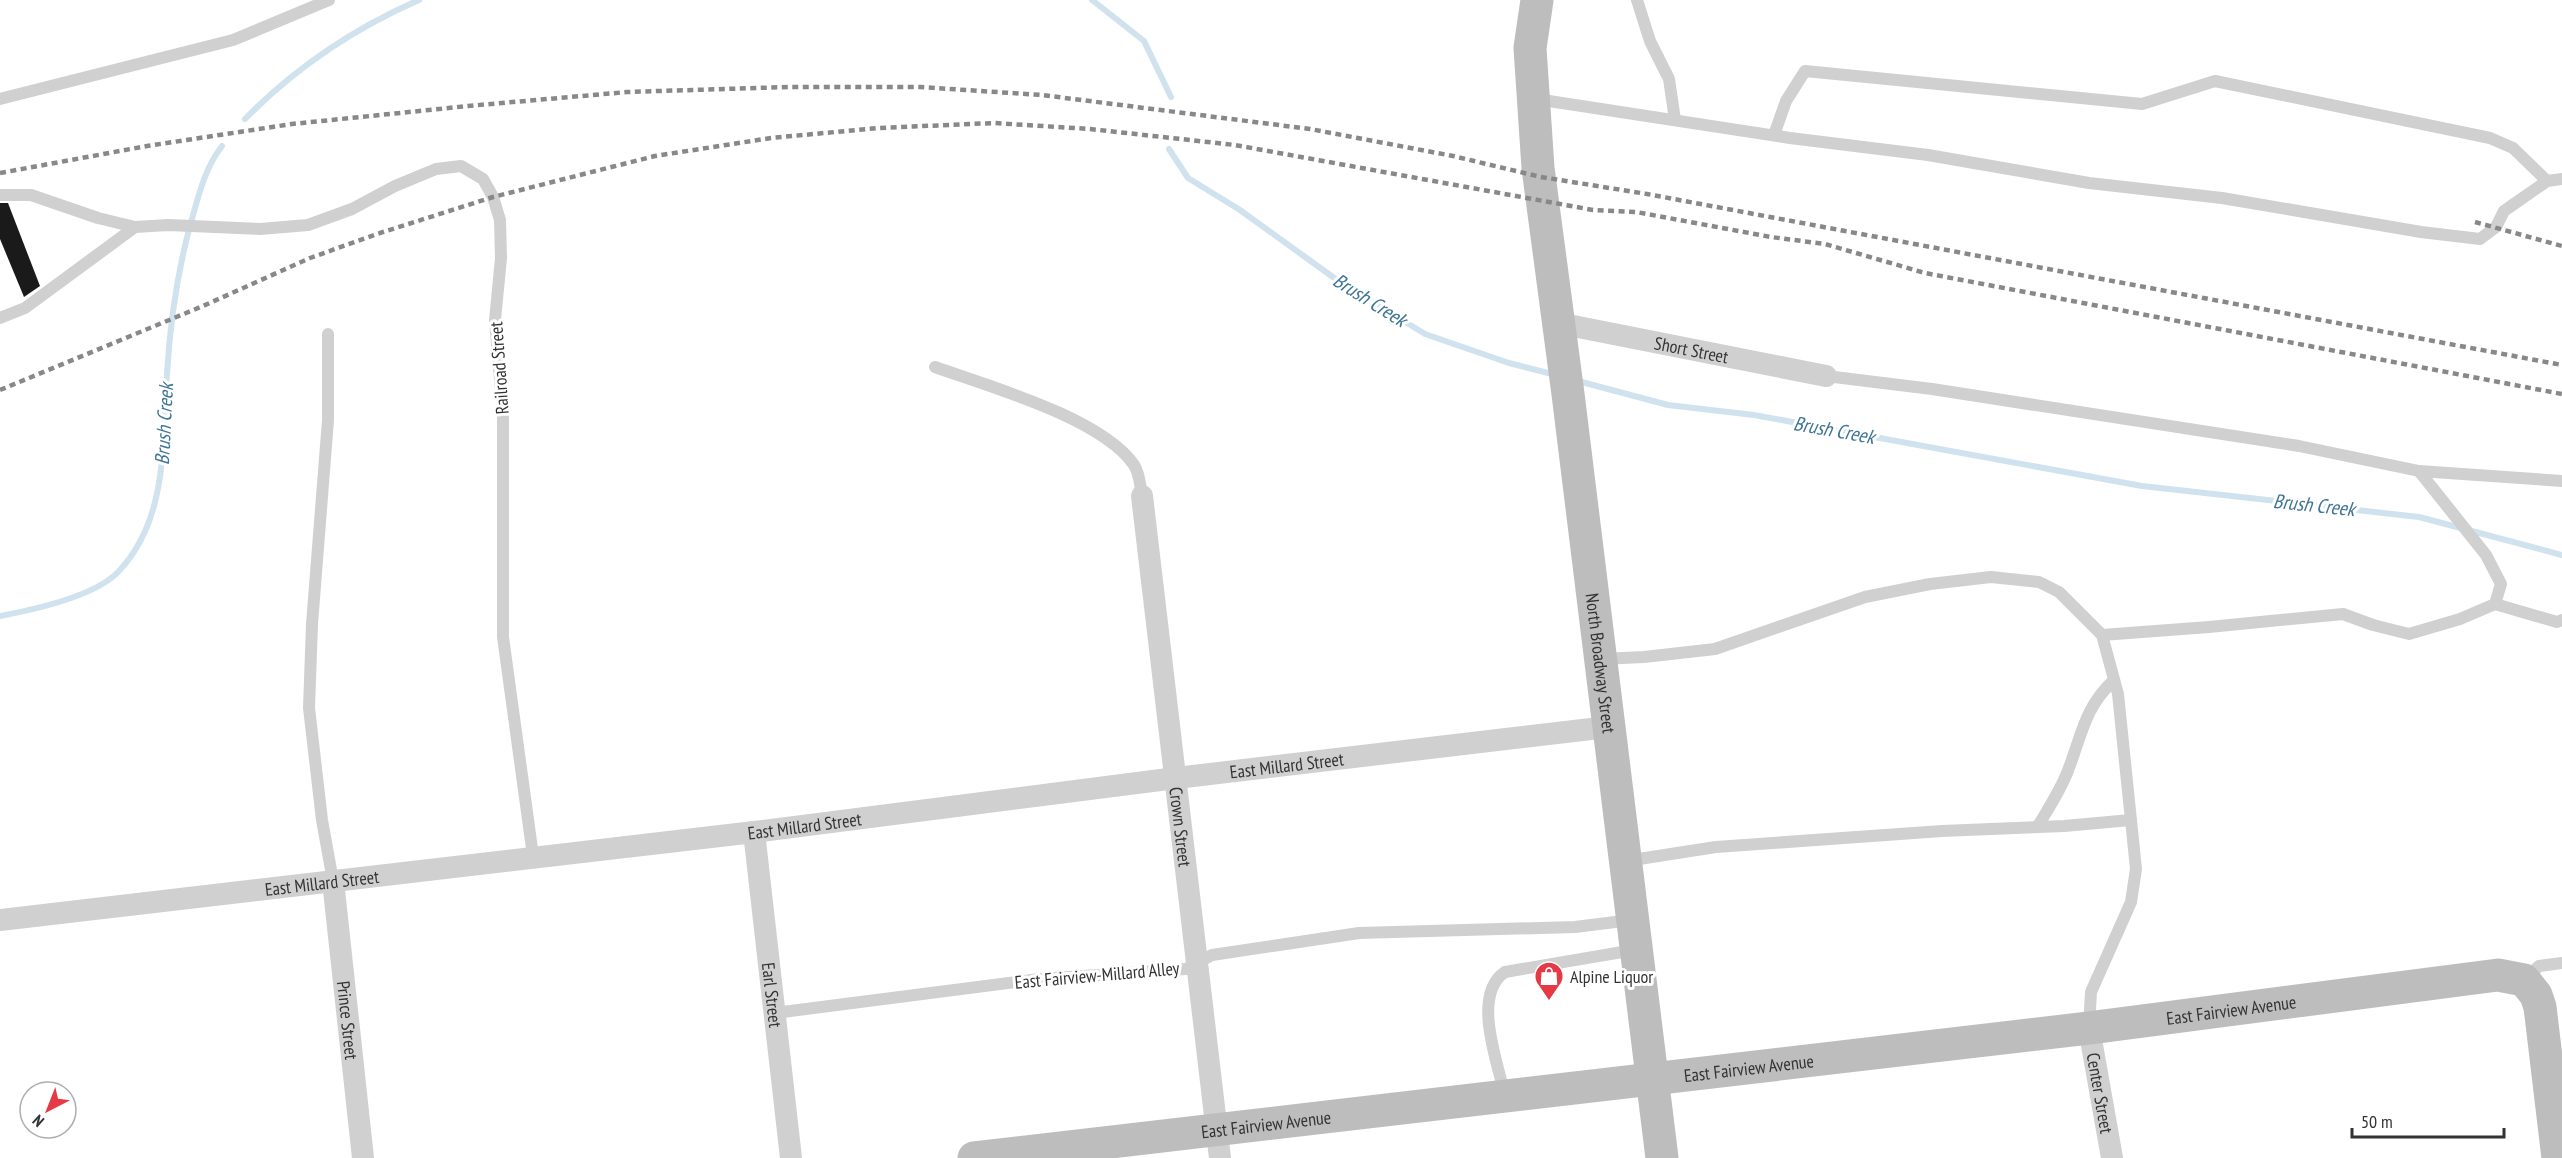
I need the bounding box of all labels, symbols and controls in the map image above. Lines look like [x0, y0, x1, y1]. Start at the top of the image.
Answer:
water label: Brush Creek [1328, 267, 1414, 334]
street label: Railroad Street [484, 321, 514, 415]
street label: Short Street [1652, 331, 1730, 368]
water label: Brush Creek [149, 380, 179, 466]
water label: Brush Creek [1791, 410, 1879, 450]
water label: Brush Creek [2272, 488, 2358, 522]
street label: North Broadway Street [1581, 592, 1621, 735]
street label: East Millard Street [1228, 747, 1345, 783]
street label: Crown Street [1165, 786, 1197, 868]
street label: East Millard Street [746, 807, 863, 844]
street label: East Millard Street [264, 864, 380, 901]
street label: East Fairview-Millard Alley [1014, 956, 1180, 994]
shop icon: Alpine Liquor [1533, 960, 1565, 1002]
street label: Earl Street [757, 961, 788, 1029]
place label: Alpine Liquor [1570, 965, 1653, 988]
street label: Prince Street [332, 980, 364, 1061]
street label: East Fairview Avenue [2165, 990, 2298, 1029]
street label: East Fairview Avenue [1683, 1049, 1815, 1087]
street label: Center Street [2082, 1051, 2119, 1135]
north arrow [18, 1080, 78, 1140]
scale bar [2352, 1101, 2504, 1139]
street label: East Fairview Avenue [1200, 1105, 1332, 1143]
text: 50 m [2361, 1110, 2393, 1133]
text: N [28, 1111, 48, 1131]

